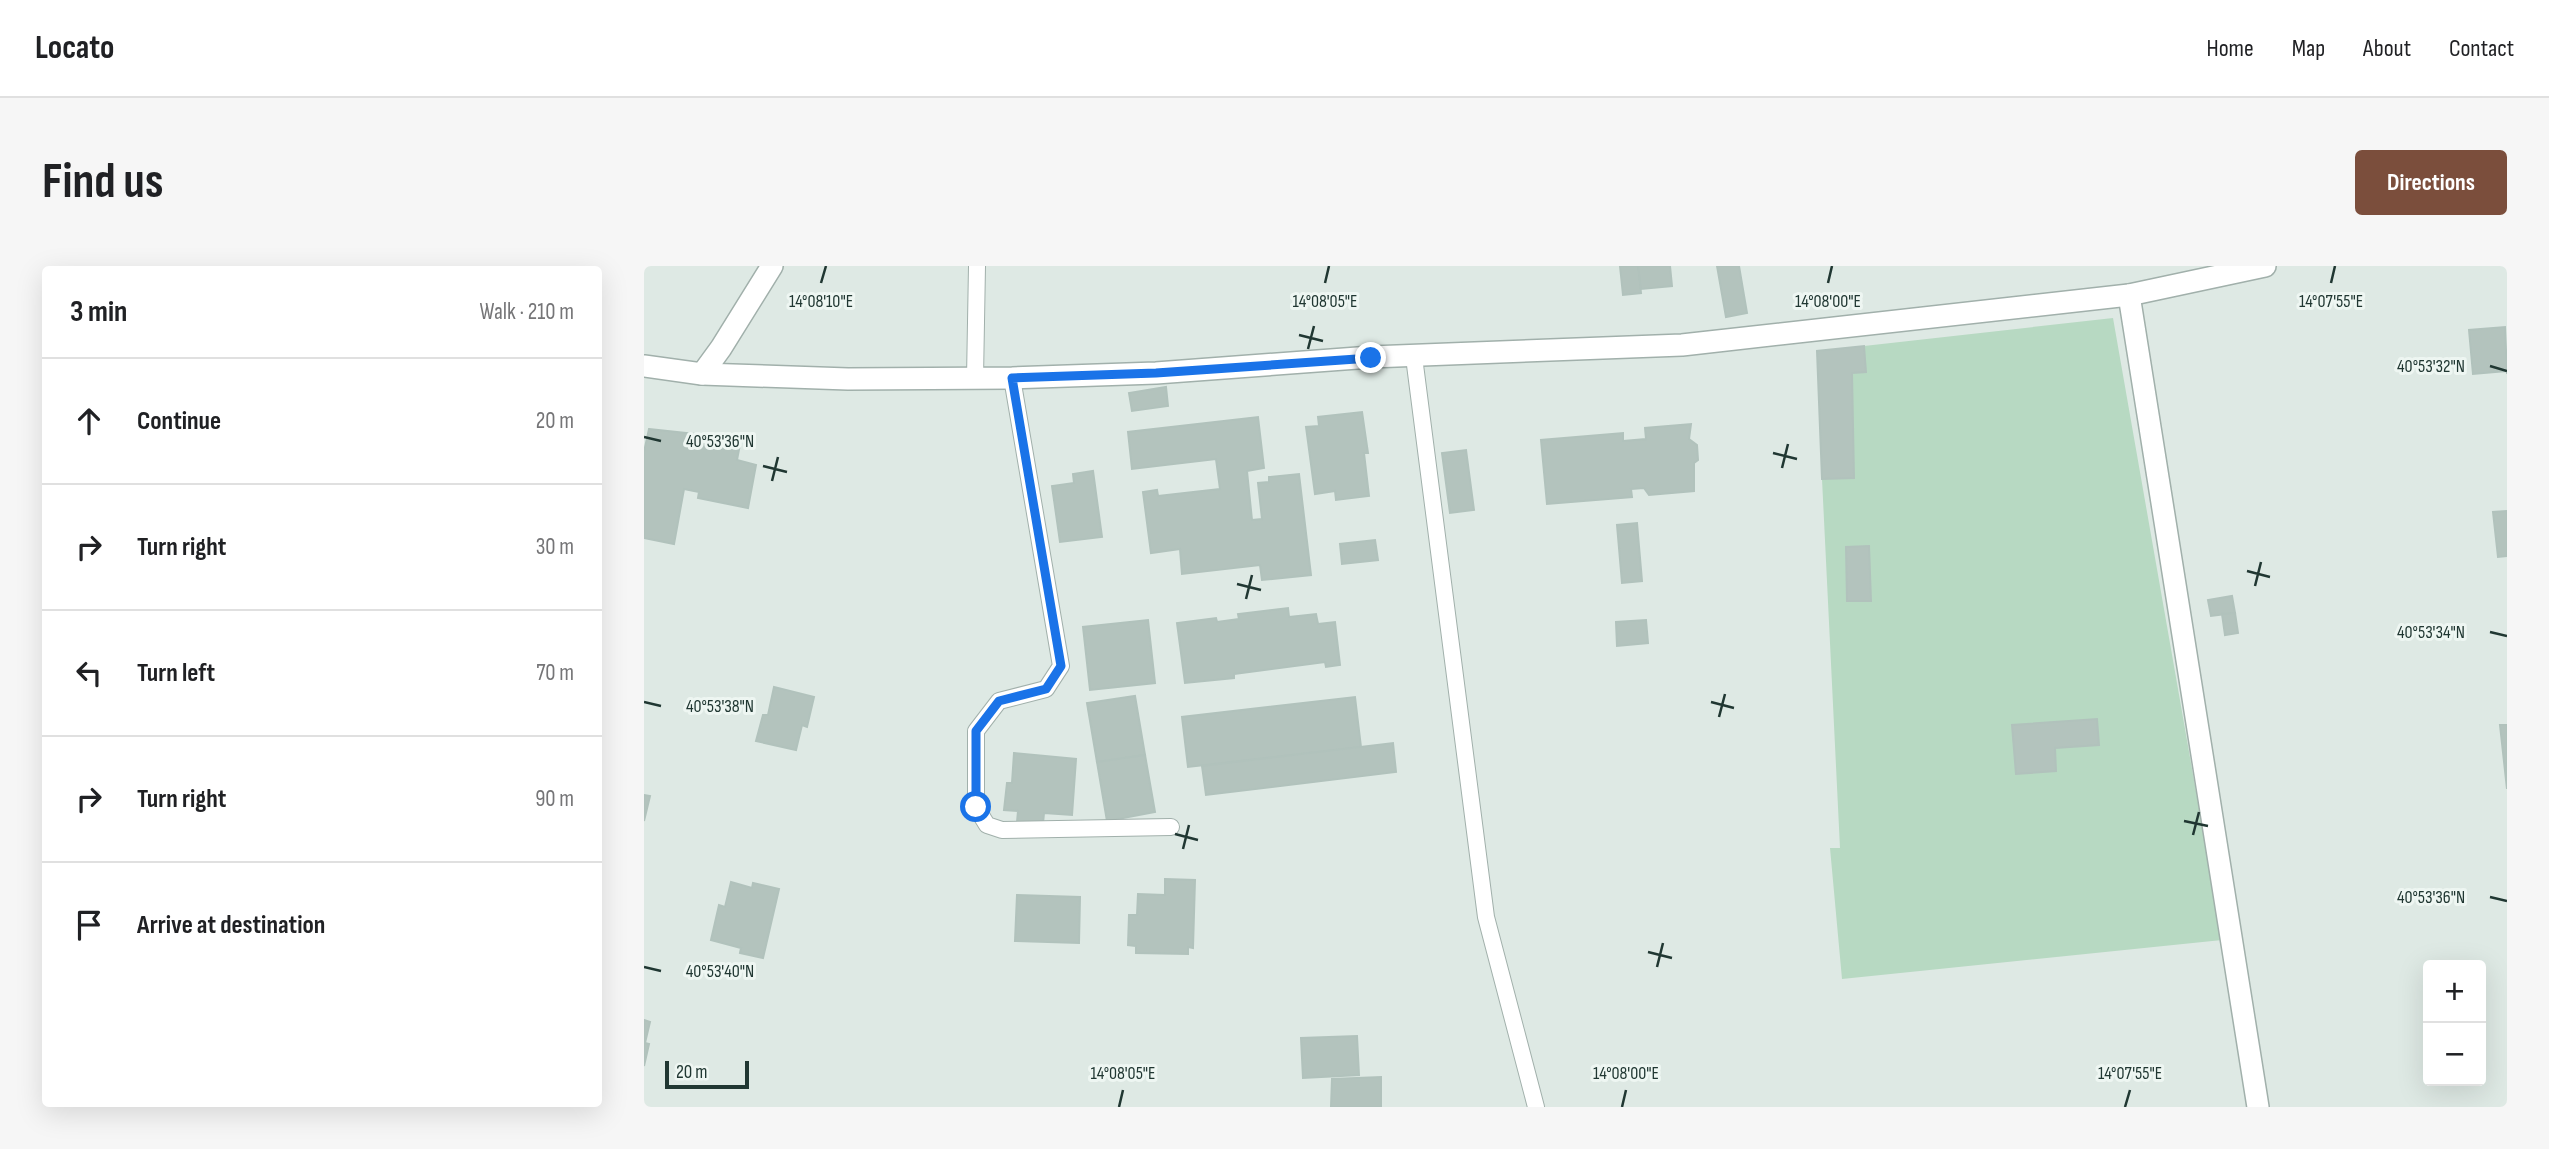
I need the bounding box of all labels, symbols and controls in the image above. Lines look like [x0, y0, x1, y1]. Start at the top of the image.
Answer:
text: Locato [35, 28, 114, 68]
text: Home [2206, 34, 2254, 63]
text: Map [2292, 34, 2325, 63]
text: About [2363, 34, 2411, 63]
text: Contact [2449, 34, 2514, 63]
button: Directions [2355, 150, 2507, 215]
text: Find us [42, 153, 164, 212]
text: 14°08'10"E [789, 291, 853, 312]
text: 14°08'05"E [1292, 291, 1358, 312]
text: 14°08'00"E [1795, 291, 1861, 312]
text: 14°07'55"E [2299, 291, 2363, 312]
text: 3 min [70, 294, 127, 330]
text: Walk · 210 m [480, 298, 574, 326]
route end [1355, 342, 1386, 373]
text: 40°53'32"N [2397, 356, 2465, 377]
icon: ahead [70, 402, 108, 440]
text: Continue [137, 406, 221, 437]
text: 20 m [536, 407, 574, 435]
text: 40°53'36"N [686, 431, 754, 452]
icon: right [70, 528, 108, 566]
text: Turn right [137, 532, 226, 563]
text: 30 m [536, 533, 574, 561]
text: 40°53'34"N [2397, 622, 2465, 643]
icon: left [70, 654, 108, 692]
text: Turn left [137, 658, 215, 689]
text: 70 m [536, 659, 574, 687]
text: 40°53'38"N [686, 696, 754, 717]
icon: right [70, 780, 108, 818]
text: Turn right [137, 784, 226, 815]
text: 90 m [535, 785, 574, 813]
route start [960, 791, 991, 822]
text: 40°53'36"N [2397, 887, 2465, 908]
icon: arrive [70, 906, 108, 944]
text: Arrive at destination [137, 910, 325, 941]
map controls [2423, 960, 2486, 1086]
button: + [2423, 960, 2486, 1023]
text: 40°53'40"N [686, 961, 754, 982]
button: − [2423, 1023, 2486, 1086]
scale bar [665, 1058, 749, 1090]
text: 20 m [676, 1061, 708, 1084]
text: 14°08'05"E [1090, 1063, 1156, 1084]
text: 14°08'00"E [1593, 1063, 1659, 1084]
text: 14°07'55"E [2098, 1063, 2162, 1084]

